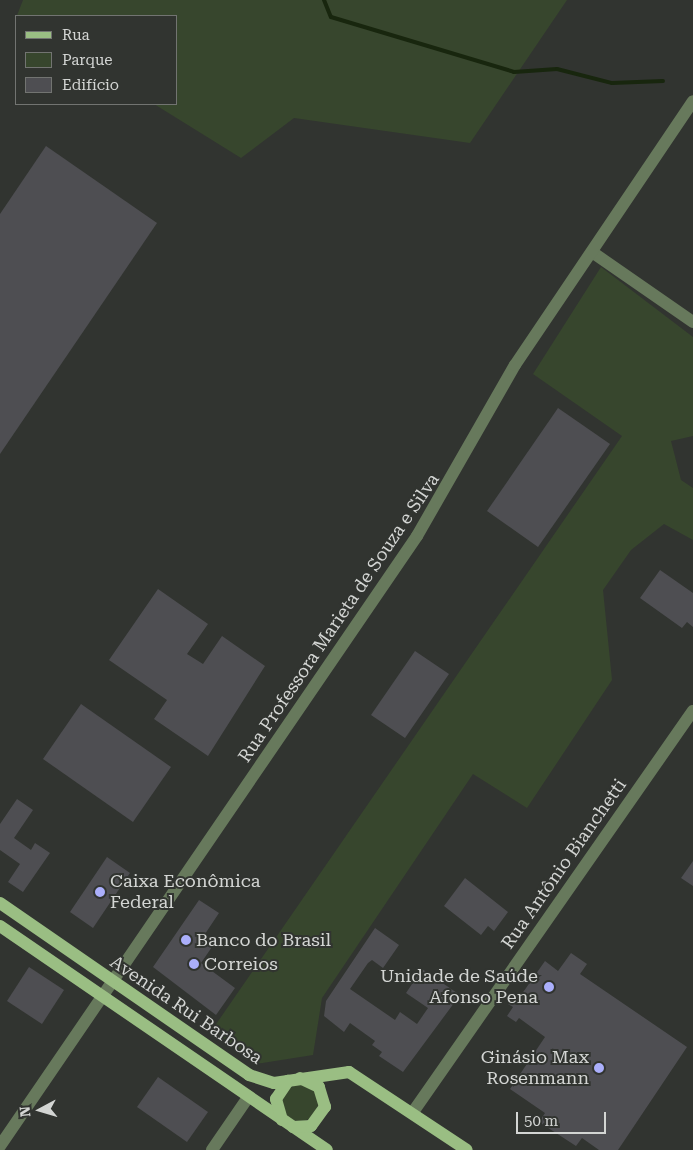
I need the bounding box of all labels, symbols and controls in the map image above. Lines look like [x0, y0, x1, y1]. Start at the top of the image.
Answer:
legend [15, 15, 178, 105]
text: Rua [62, 26, 90, 44]
text: Parque [62, 51, 113, 69]
text: Edifício [62, 76, 119, 94]
street label: Rua Professora Marieta de Souza e Silva [234, 469, 444, 767]
street label: Rua Antônio Bianchetti [497, 775, 631, 953]
place label: Caixa Econômica Federal [110, 871, 261, 914]
marker: Caixa Econômica Federal [94, 886, 106, 898]
place label: Banco do Brasil [196, 929, 331, 951]
marker: Banco do Brasil [180, 934, 192, 946]
street label: Avenida Rui Barbosa [106, 951, 266, 1069]
place label: Correios [204, 953, 278, 975]
marker: Correios [188, 958, 200, 970]
place label: Unidade de Saúde Afonso Pena [380, 966, 538, 1009]
marker: Unidade de Saúde Afonso Pena [542, 980, 556, 994]
place label: Ginásio Max Rosenmann [481, 1047, 589, 1090]
marker: Ginásio Max Rosenmann [593, 1062, 605, 1074]
north arrow [15, 1085, 65, 1135]
scale bar [518, 1102, 608, 1134]
text: N [17, 1105, 34, 1118]
text: 50 m [524, 1112, 558, 1130]

